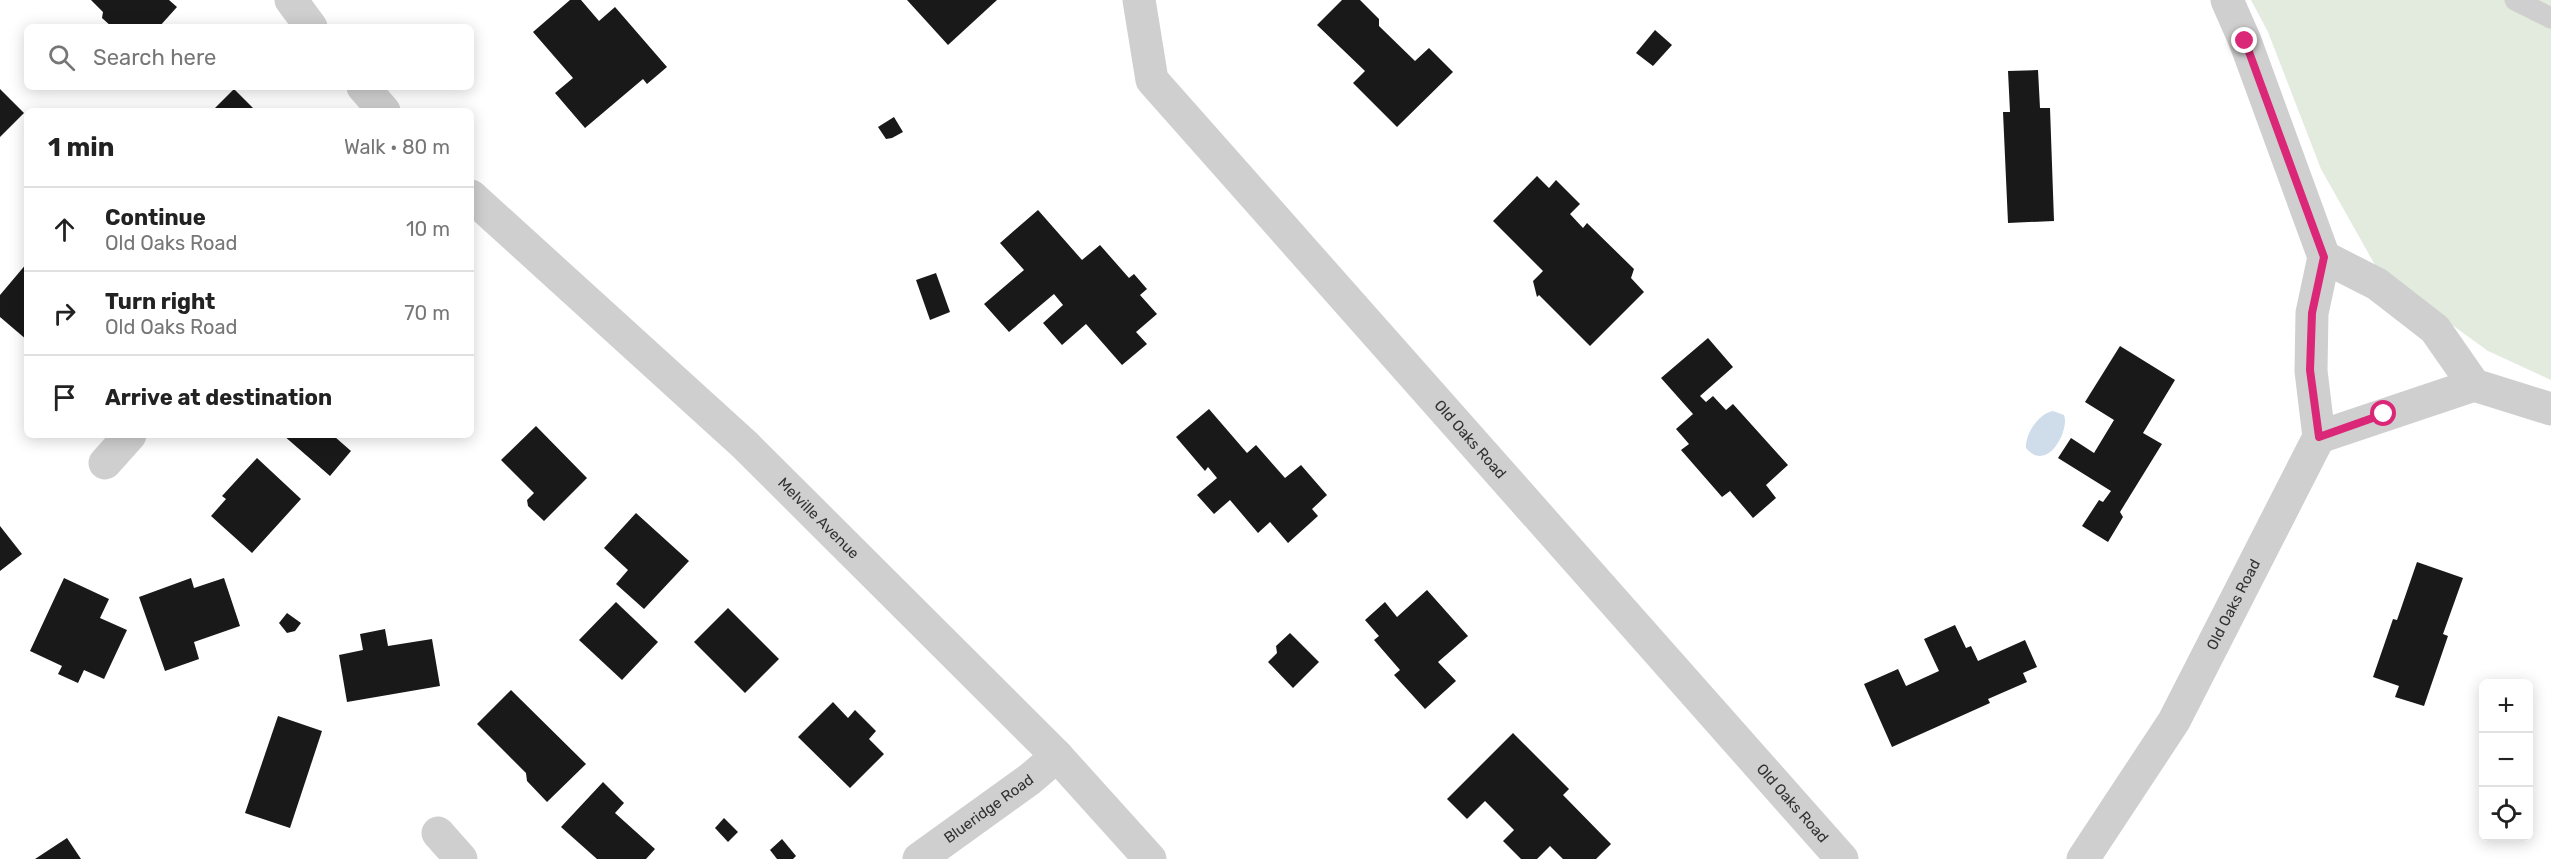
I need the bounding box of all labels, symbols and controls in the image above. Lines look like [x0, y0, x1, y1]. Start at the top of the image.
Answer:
search box [24, 24, 474, 90]
route end [2231, 27, 2257, 53]
icon: search [45, 41, 78, 74]
text: Search here [93, 44, 216, 71]
text: 1 min [48, 132, 114, 163]
text: Walk · 80 m [344, 135, 450, 159]
text: Continue [105, 204, 206, 231]
icon: ahead [48, 213, 81, 246]
text: 10 m [406, 217, 450, 241]
text: Old Oaks Road [105, 231, 237, 255]
text: Turn right [105, 288, 215, 315]
icon: right [48, 297, 81, 330]
text: 70 m [404, 301, 450, 325]
text: Old Oaks Road [105, 315, 237, 339]
icon: arrive [48, 381, 81, 414]
text: Arrive at destination [105, 384, 332, 411]
street label: Old Oaks Road [1431, 396, 1510, 482]
route start [2370, 400, 2396, 426]
street label: Melville Avenue [774, 474, 863, 563]
street label: Old Oaks Road [2203, 556, 2264, 653]
map controls [2479, 679, 2533, 841]
button: + [2479, 679, 2533, 733]
button: − [2479, 733, 2533, 787]
street label: Old Oaks Road [1753, 760, 1832, 846]
street label: Blueridge Road [940, 770, 1037, 847]
button: locate [2479, 787, 2533, 841]

